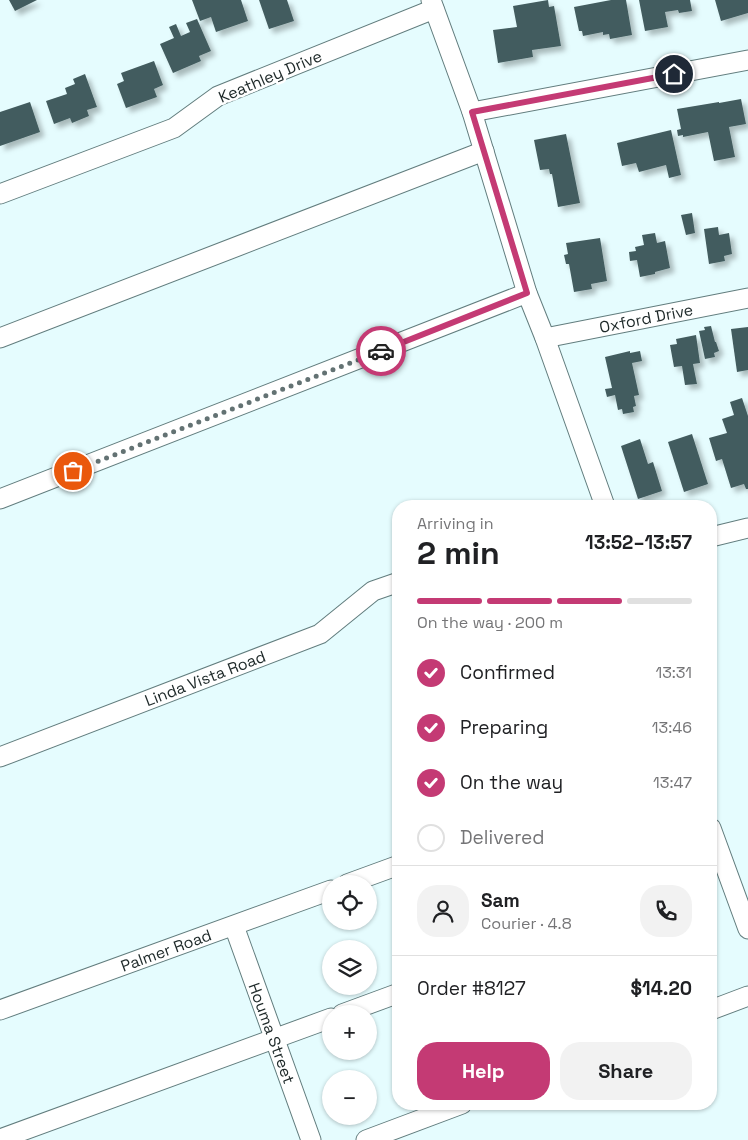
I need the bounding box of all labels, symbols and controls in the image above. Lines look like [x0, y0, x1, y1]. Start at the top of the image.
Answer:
street label: Keathley Drive [215, 45, 325, 108]
pin [653, 53, 695, 95]
icon: home [660, 60, 688, 88]
street label: Oxford Drive [597, 299, 695, 338]
courier [356, 326, 406, 376]
icon: car [367, 337, 395, 365]
pin [52, 450, 94, 492]
icon: bag [59, 457, 87, 485]
text: Arriving in [417, 513, 494, 534]
text: 13:52–13:57 [585, 530, 692, 555]
text: 2 min [417, 533, 500, 573]
text: On the way · 200 m [417, 612, 563, 633]
street label: Linda Vista Road [142, 646, 269, 711]
icon: check [417, 659, 445, 687]
text: Confirmed [460, 660, 555, 685]
text: 13:31 [655, 662, 692, 683]
icon: check [417, 714, 445, 742]
text: Preparing [460, 715, 548, 740]
text: 13:46 [652, 717, 692, 738]
icon: check [417, 769, 445, 797]
text: On the way [460, 770, 563, 795]
text: 13:47 [653, 772, 692, 793]
text: Delivered [460, 825, 545, 850]
map controls [322, 875, 377, 1125]
button: locate [322, 875, 377, 930]
button: person [417, 885, 469, 937]
button: phone [640, 885, 692, 937]
text: Sam [481, 888, 520, 913]
text: Courier · 4.8 [481, 913, 572, 934]
street label: Palmer Road [118, 924, 214, 977]
button: layers [322, 940, 377, 995]
text: Order #8127 [417, 976, 526, 1001]
text: $14.20 [631, 976, 692, 1001]
street label: Houma Street [244, 980, 300, 1087]
button: + [322, 1005, 377, 1060]
button: Help [417, 1042, 550, 1100]
button: Share [560, 1042, 692, 1100]
button: − [322, 1070, 377, 1125]

